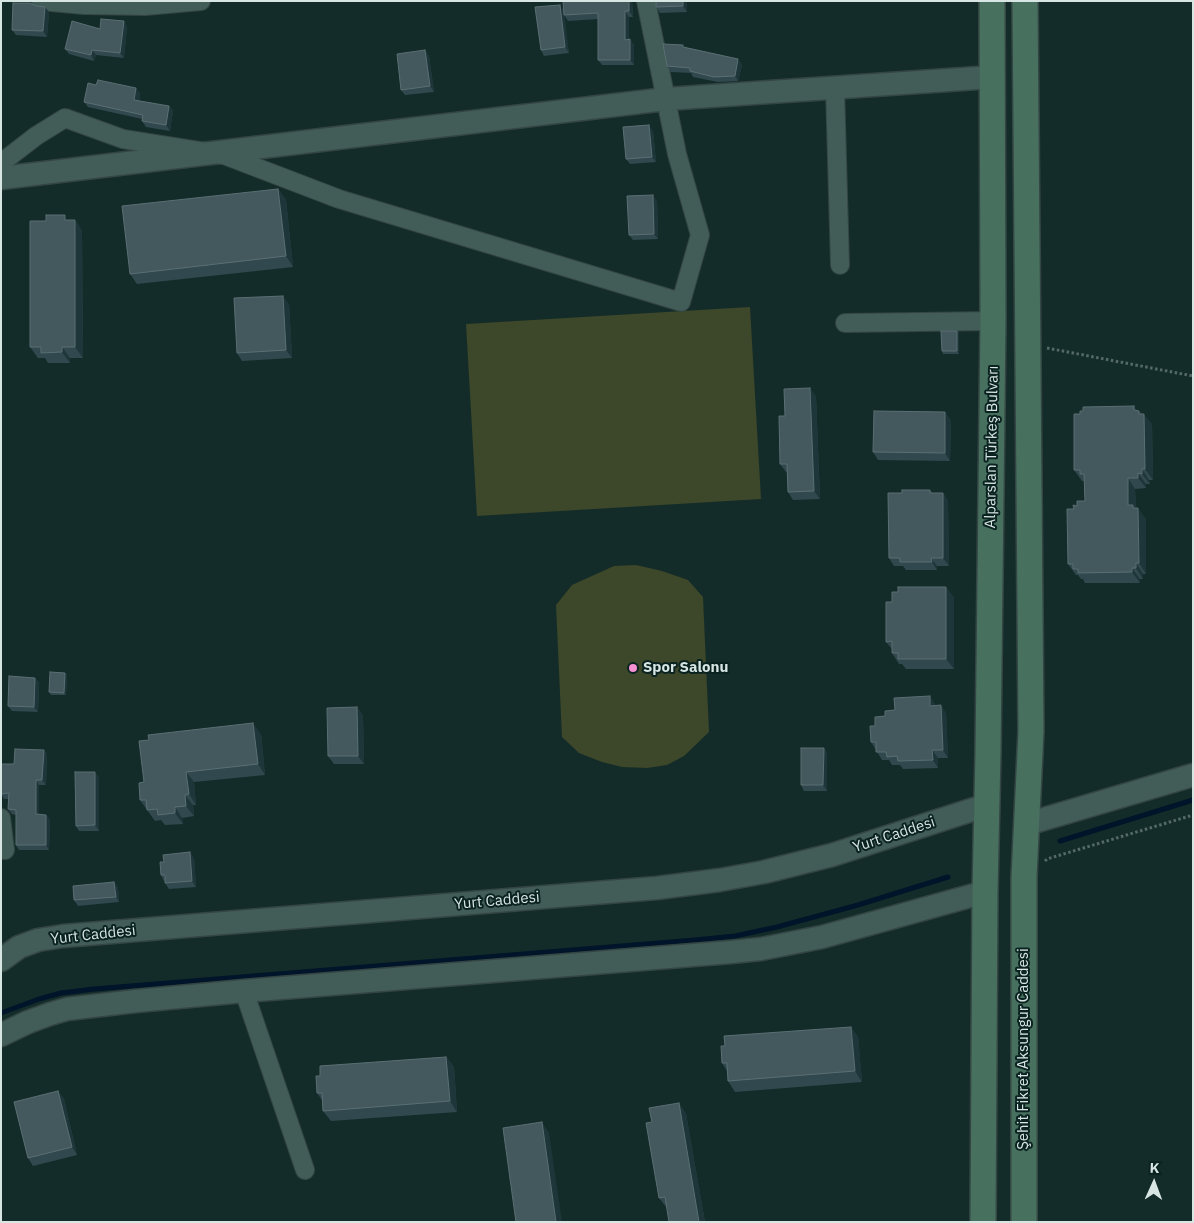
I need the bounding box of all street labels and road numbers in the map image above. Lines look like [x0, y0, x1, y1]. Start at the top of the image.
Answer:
street label: Alparslan Türkeş Bulvarı [982, 366, 1002, 528]
street label: Yurt Caddesi [851, 813, 937, 857]
street label: Yurt Caddesi [454, 888, 540, 914]
street label: Yurt Caddesi [50, 922, 136, 948]
street label: Şehit Fikret Aksungur Caddesi [1015, 948, 1033, 1150]

